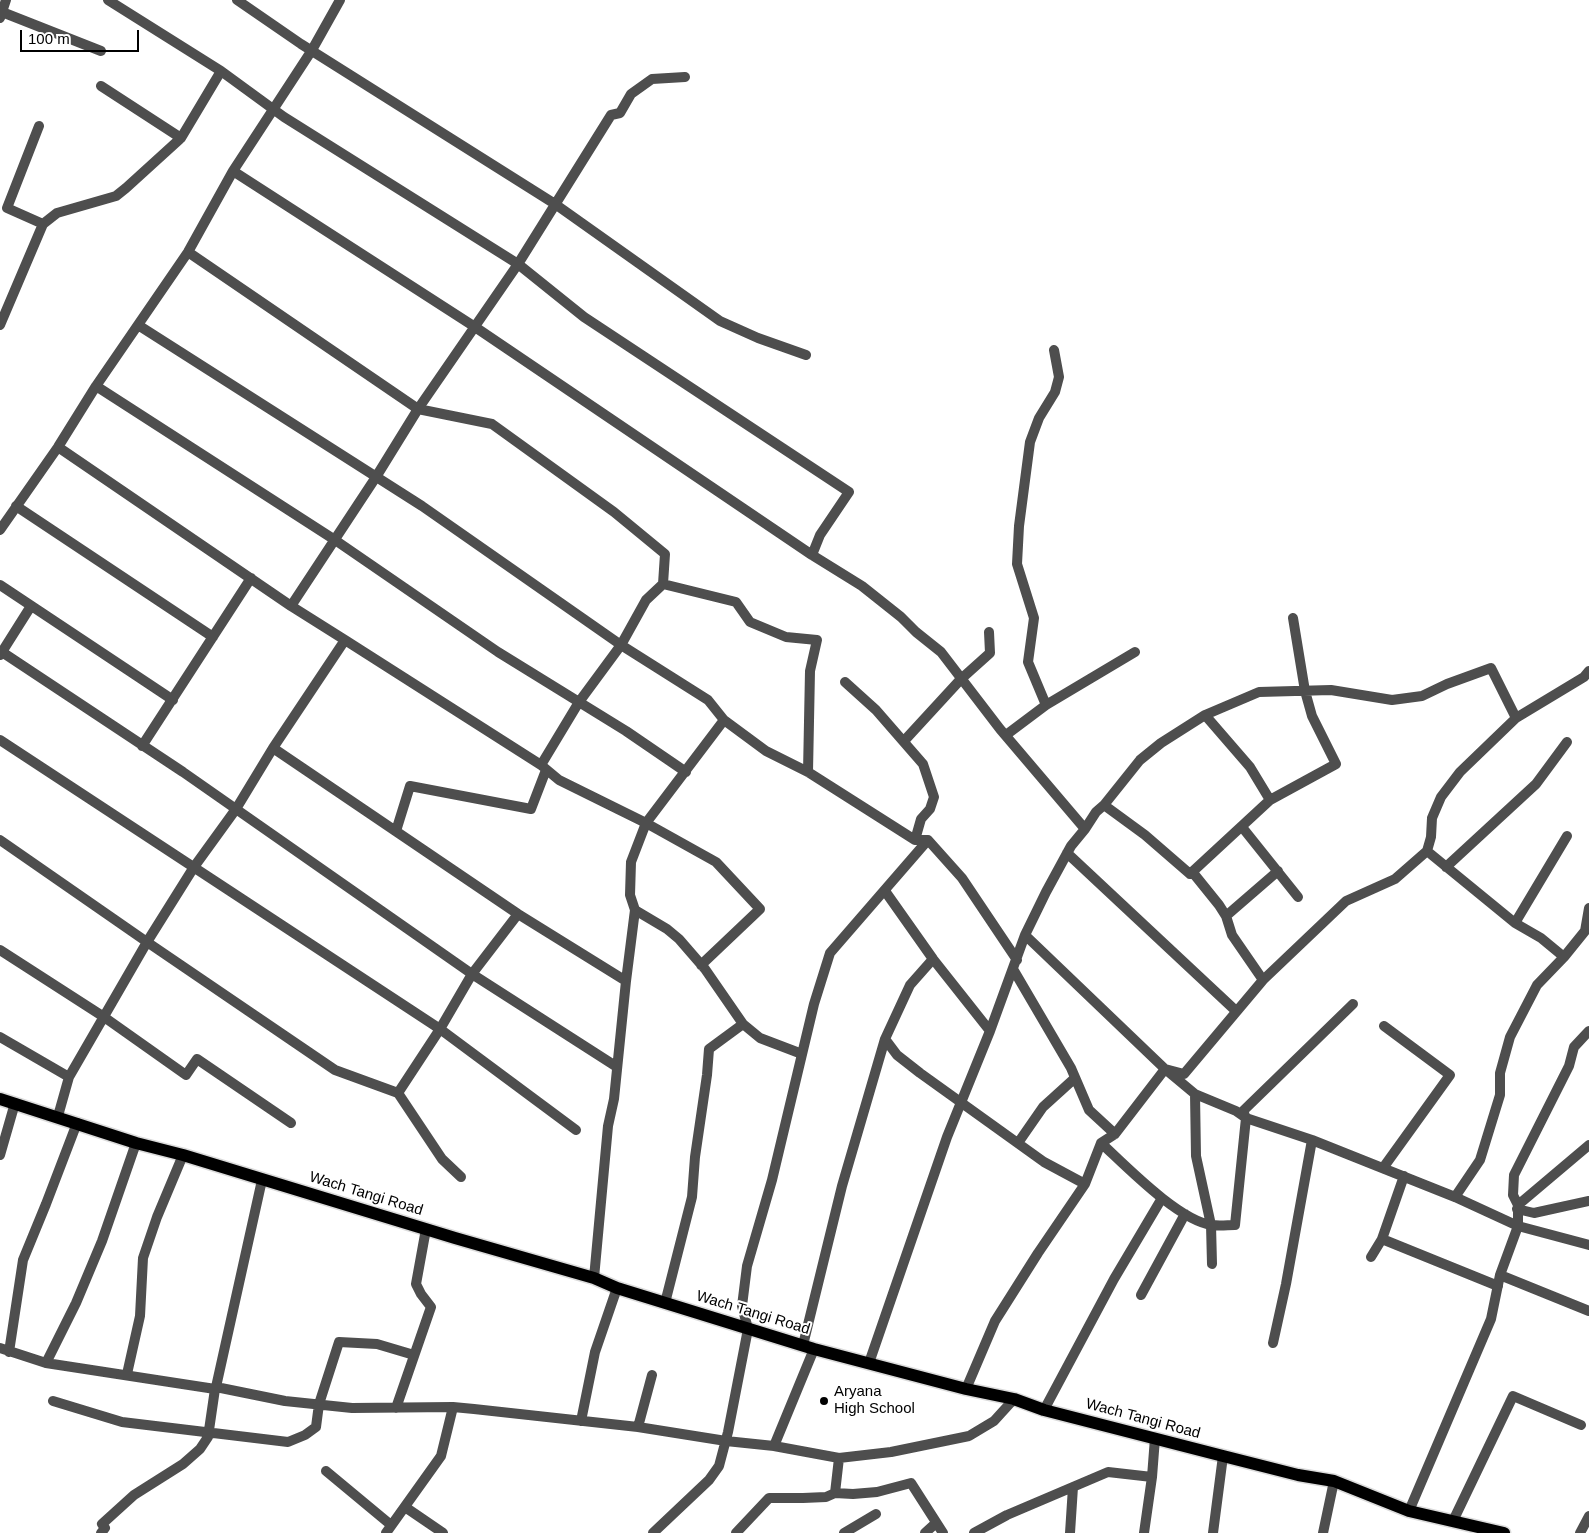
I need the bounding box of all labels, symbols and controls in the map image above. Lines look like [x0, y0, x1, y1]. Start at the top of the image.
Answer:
scale bar [22, 20, 141, 52]
text: 100 m [28, 30, 70, 47]
street label: Wach Tangi Road [307, 1168, 425, 1220]
street label: Wach Tangi Road [694, 1287, 812, 1339]
place label: Aryana High School [834, 1383, 915, 1418]
marker: Aryana High School [818, 1395, 830, 1407]
street label: Wach Tangi Road [1084, 1395, 1202, 1443]

